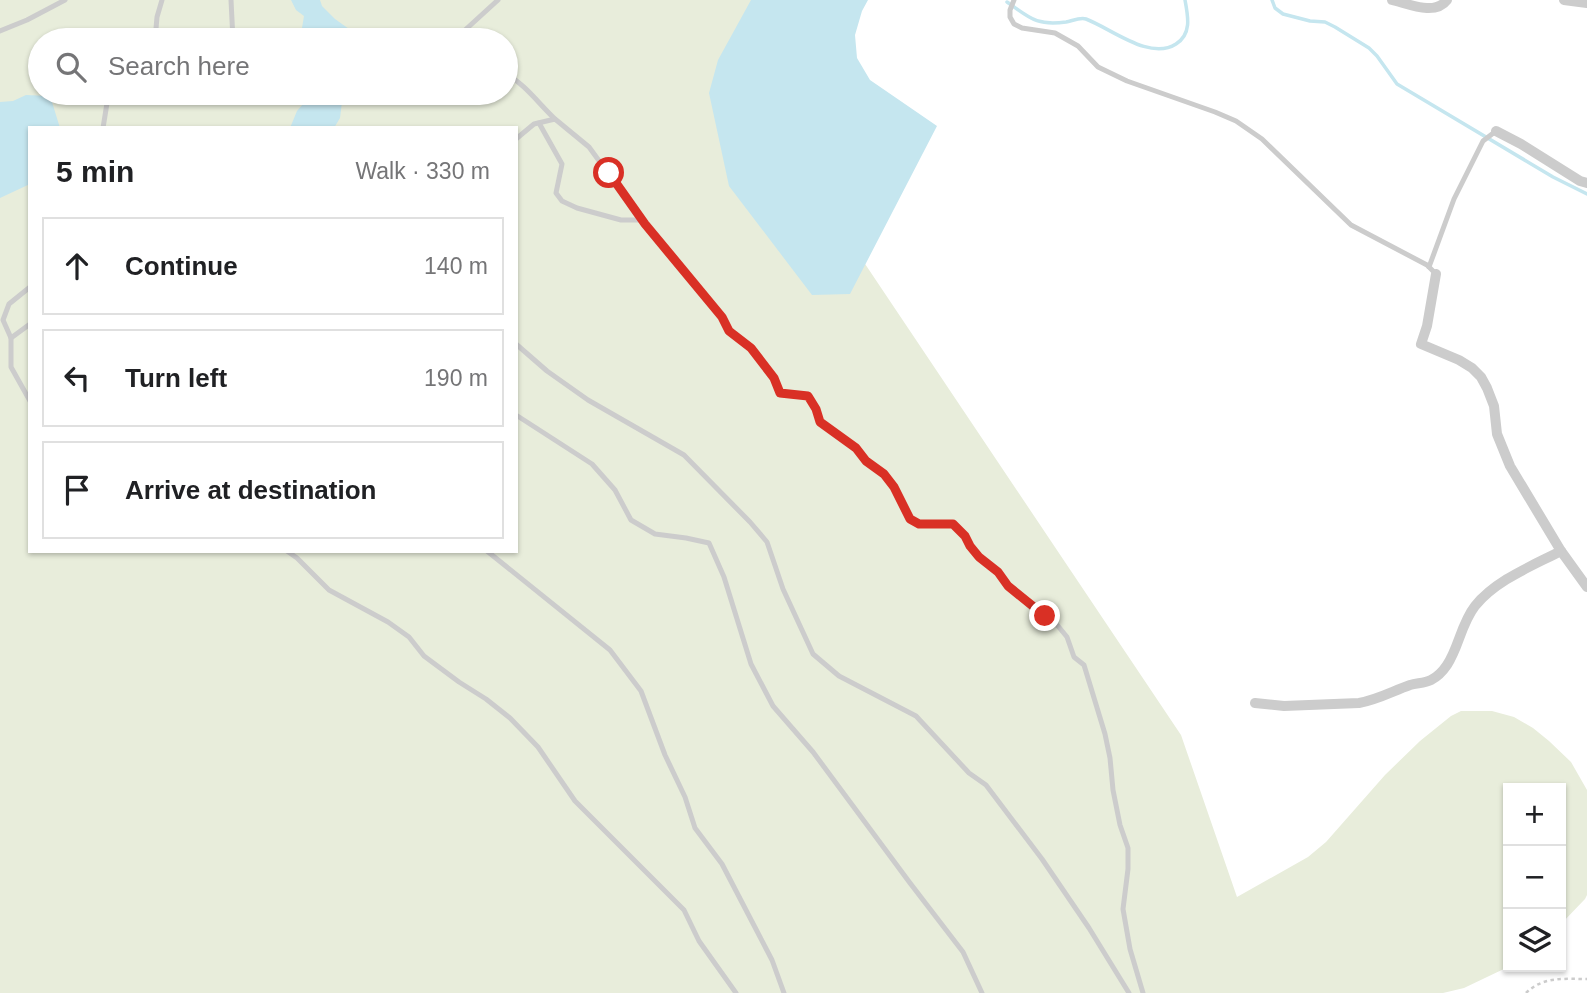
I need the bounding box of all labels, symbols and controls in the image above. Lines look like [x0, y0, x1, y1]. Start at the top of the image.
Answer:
search box [28, 28, 518, 105]
icon: search [52, 48, 90, 86]
text: Search here [108, 51, 250, 81]
text: 5 min [56, 155, 134, 188]
route start [593, 157, 624, 188]
text: Walk · 330 m [355, 158, 490, 184]
icon: ahead [58, 247, 96, 285]
text: Continue [125, 251, 238, 281]
text: 140 m [424, 253, 488, 279]
icon: left [58, 359, 96, 397]
text: Turn left [125, 363, 227, 393]
text: 190 m [424, 365, 488, 391]
icon: arrive [58, 471, 96, 509]
text: Arrive at destination [125, 475, 376, 505]
route end [1029, 600, 1060, 631]
map controls [1503, 783, 1566, 972]
button: + [1503, 783, 1566, 846]
button: − [1503, 846, 1566, 909]
button: layers [1503, 909, 1566, 972]

